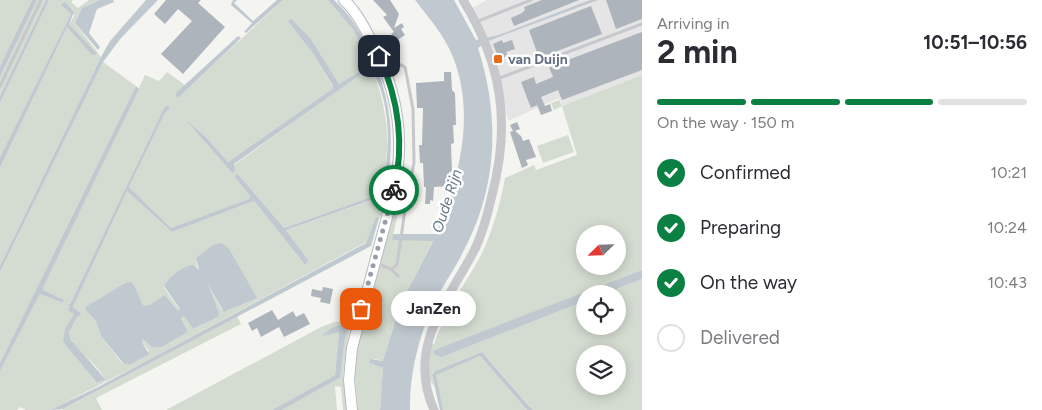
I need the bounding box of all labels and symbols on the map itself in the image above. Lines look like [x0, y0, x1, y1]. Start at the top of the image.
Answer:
pin [358, 35, 400, 77]
place label: van Duijn [508, 51, 568, 68]
marker: van Duijn [492, 53, 504, 65]
courier [369, 165, 419, 215]
water label: Oude Rijn [428, 167, 466, 235]
north arrow [576, 225, 626, 275]
pin [340, 288, 382, 330]
callout: JanZen [391, 292, 476, 326]

